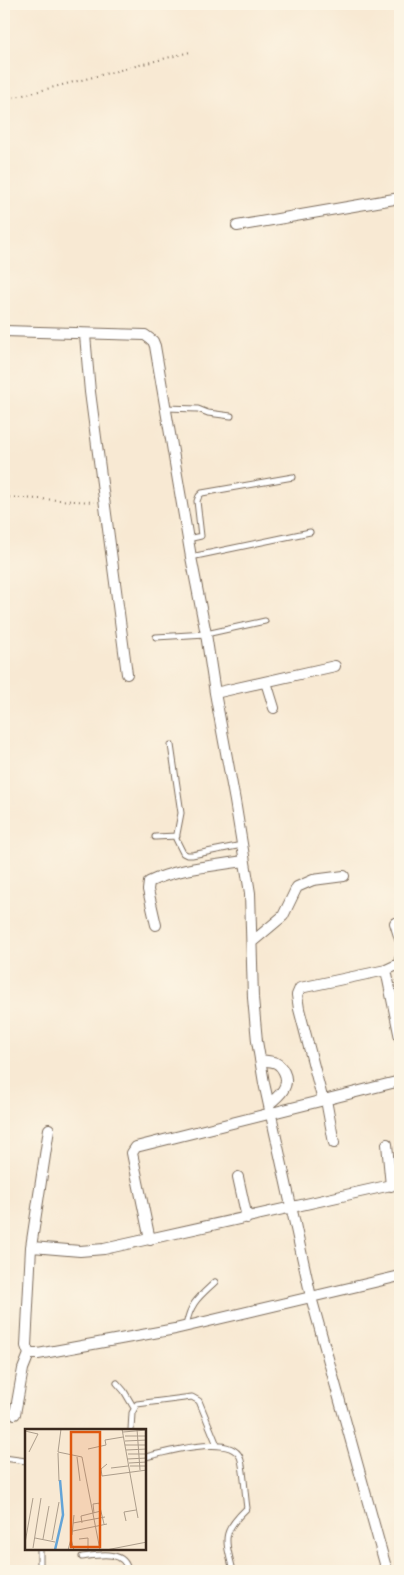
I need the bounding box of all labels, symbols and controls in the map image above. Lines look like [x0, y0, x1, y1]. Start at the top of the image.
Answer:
inset map [25, 1429, 146, 1550]

